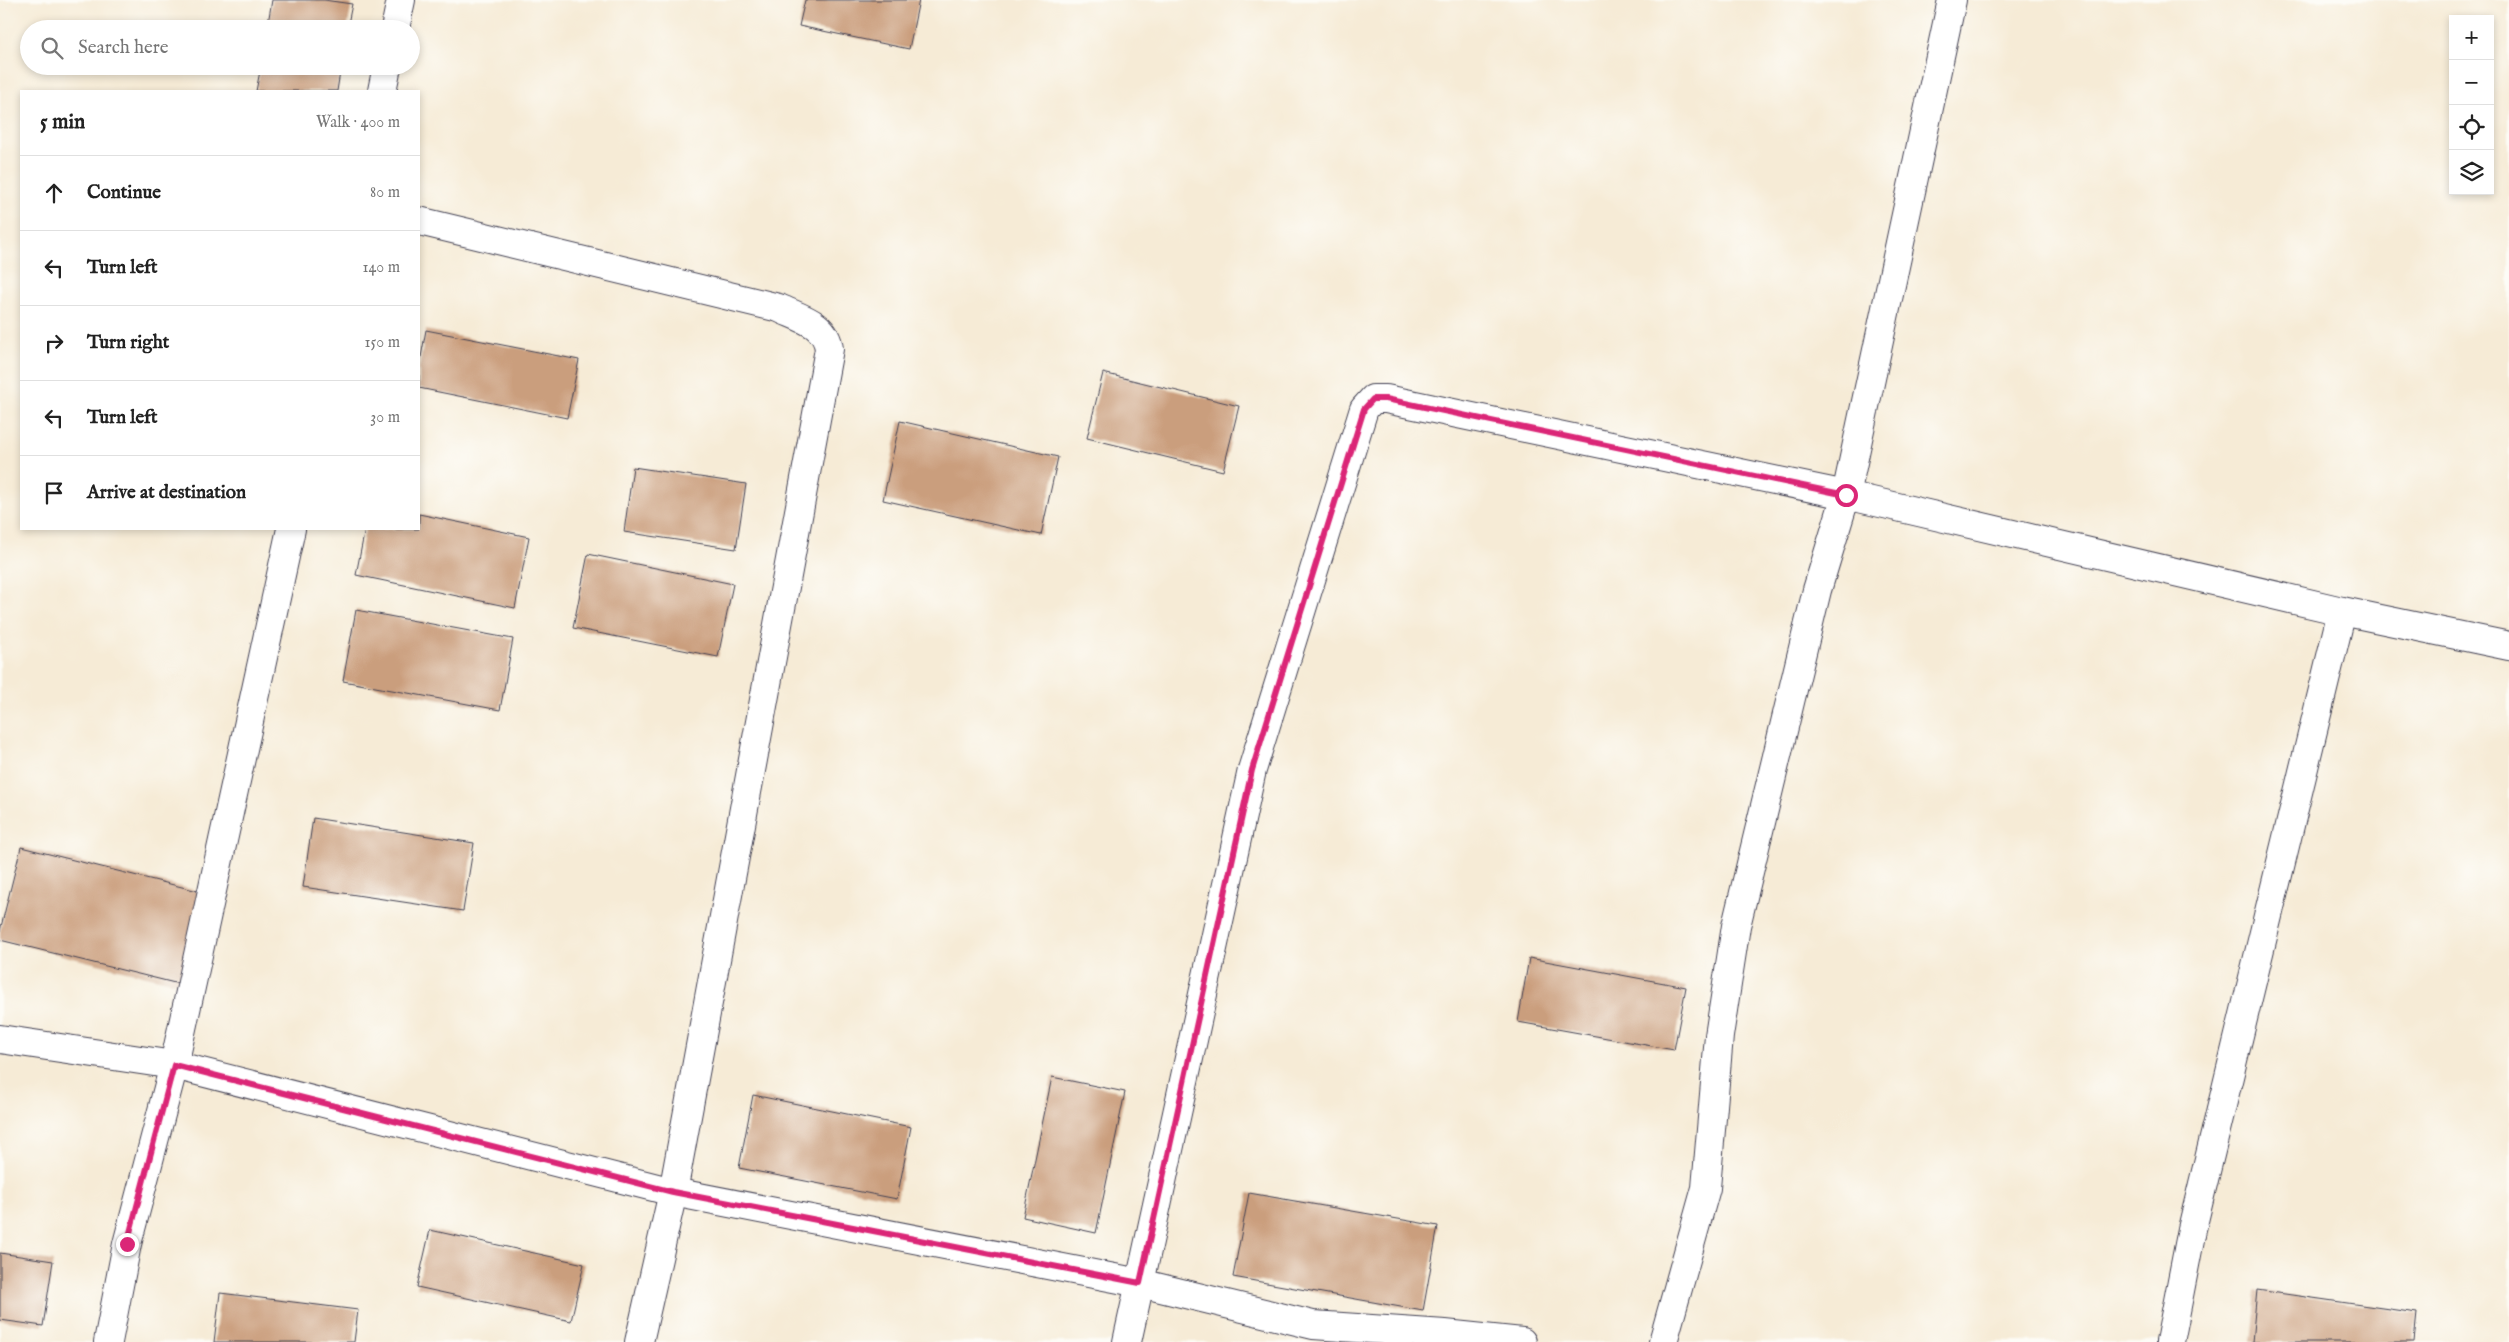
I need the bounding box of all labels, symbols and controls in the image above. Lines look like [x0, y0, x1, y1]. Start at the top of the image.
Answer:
map controls [2449, 15, 2494, 195]
button: + [2449, 15, 2494, 60]
search box [20, 20, 420, 75]
icon: search [38, 34, 66, 62]
text: Search here [78, 36, 169, 60]
button: − [2449, 60, 2494, 105]
button: locate [2449, 105, 2494, 150]
text: 5 min [40, 109, 85, 136]
text: Walk · 400 m [316, 113, 400, 133]
button: layers [2449, 150, 2494, 195]
icon: ahead [40, 179, 68, 207]
text: Continue [87, 181, 161, 205]
text: 80 m [370, 183, 400, 203]
icon: left [40, 254, 68, 282]
text: Turn left [87, 256, 158, 280]
text: 140 m [362, 258, 400, 278]
icon: right [40, 329, 68, 357]
text: Turn right [87, 331, 169, 355]
text: 150 m [365, 333, 400, 353]
icon: left [40, 404, 68, 432]
text: Turn left [87, 406, 158, 430]
text: 30 m [370, 408, 400, 428]
icon: arrive [40, 479, 68, 507]
text: Arrive at destination [87, 481, 246, 505]
route start [1835, 484, 1858, 507]
route end [116, 1233, 139, 1256]

